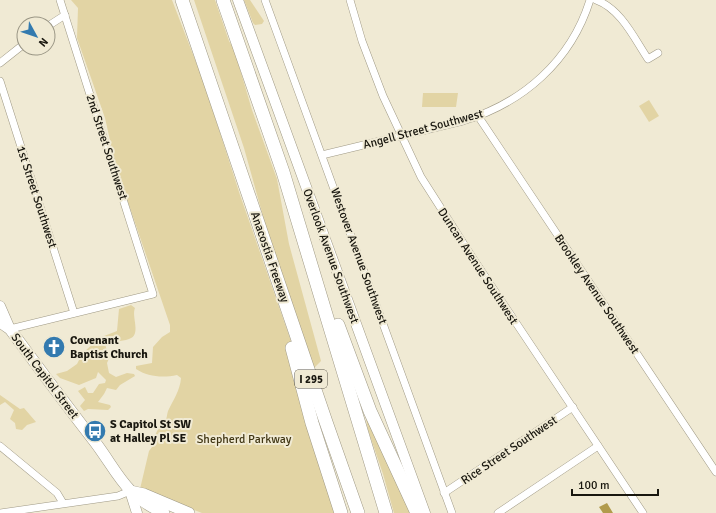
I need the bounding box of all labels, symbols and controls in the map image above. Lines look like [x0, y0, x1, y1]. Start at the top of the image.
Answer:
north arrow [16, 16, 56, 56]
text: N [36, 35, 51, 49]
street label: 2nd Street Southwest [82, 93, 131, 202]
street label: Angell Street Southwest [361, 106, 485, 153]
street label: 1st Street Southwest [13, 144, 60, 250]
street label: Westover Avenue Southwest [327, 186, 390, 326]
street label: Overlook Avenue Southwest [299, 187, 362, 326]
street label: Duncan Avenue Southwest [434, 205, 521, 327]
street label: Anacostia Freeway [247, 210, 292, 305]
street label: Brookley Avenue Southwest [551, 232, 642, 357]
street label: South Capitol Street [7, 330, 82, 422]
place label: Covenant Baptist Church [70, 333, 148, 362]
church icon: Covenant Baptist Church [41, 334, 67, 360]
road number: I 295 [295, 370, 327, 388]
street label: Rice Street Southwest [458, 413, 560, 488]
place label: S Capitol St SW at Halley Pl SE [110, 417, 191, 446]
bus stop icon: S Capitol St SW at Halley Pl SE [82, 418, 108, 444]
park label: Shepherd Parkway [197, 432, 292, 447]
scale bar [572, 471, 658, 497]
text: 100 m [578, 478, 610, 493]

